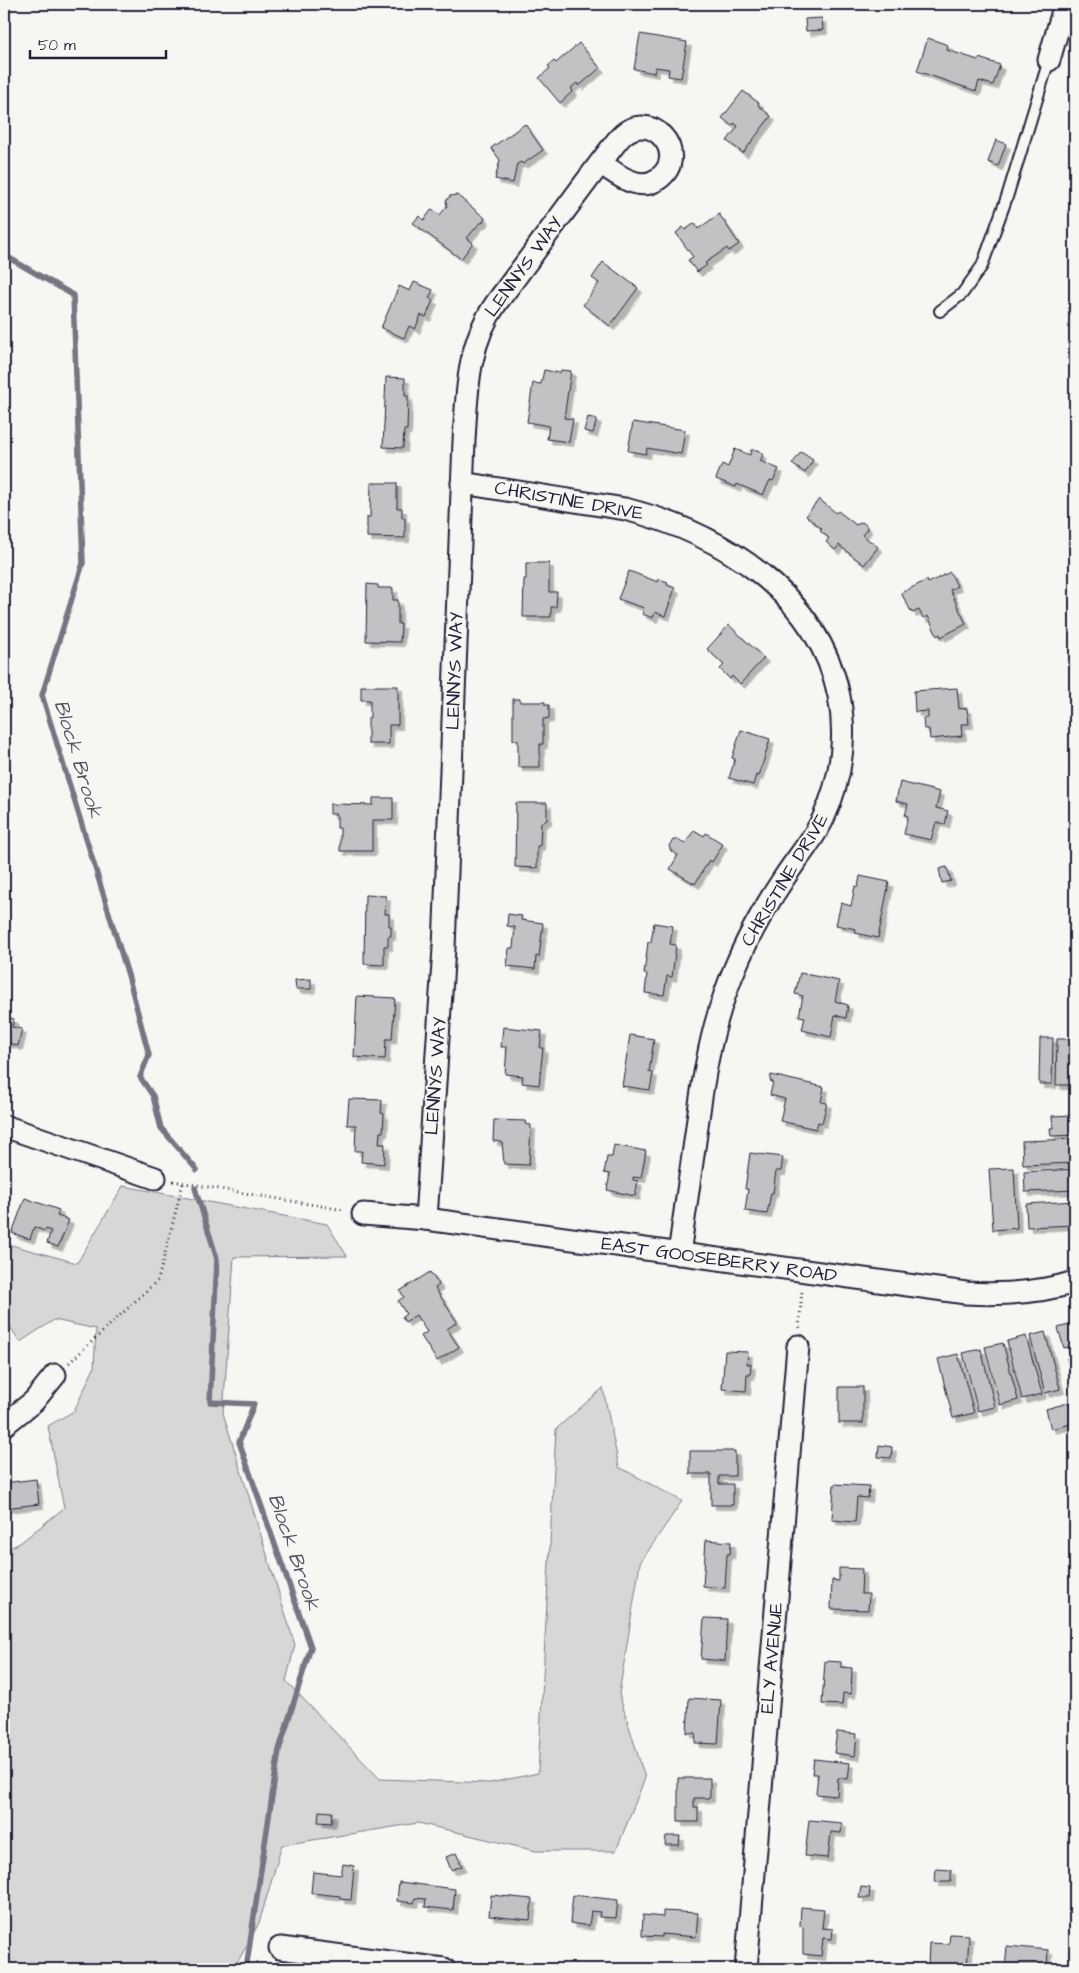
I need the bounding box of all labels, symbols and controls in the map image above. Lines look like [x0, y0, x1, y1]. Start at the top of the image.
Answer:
scale bar [30, 28, 166, 60]
text: 50 m [38, 35, 76, 56]
street label: LENNYS WAY [478, 211, 570, 323]
street label: CHRISTINE DRIVE [492, 475, 646, 527]
street label: LENNYS WAY [439, 611, 471, 731]
water label: Block Brook [47, 697, 109, 822]
street label: CHRISTINE DRIVE [735, 808, 835, 952]
street label: LENNYS WAY [418, 1016, 454, 1136]
street label: EAST GOOSEBERRY ROAD [600, 1230, 838, 1290]
water label: Block Brook [261, 1490, 327, 1615]
street label: ELY AVENUE [754, 1601, 790, 1715]

